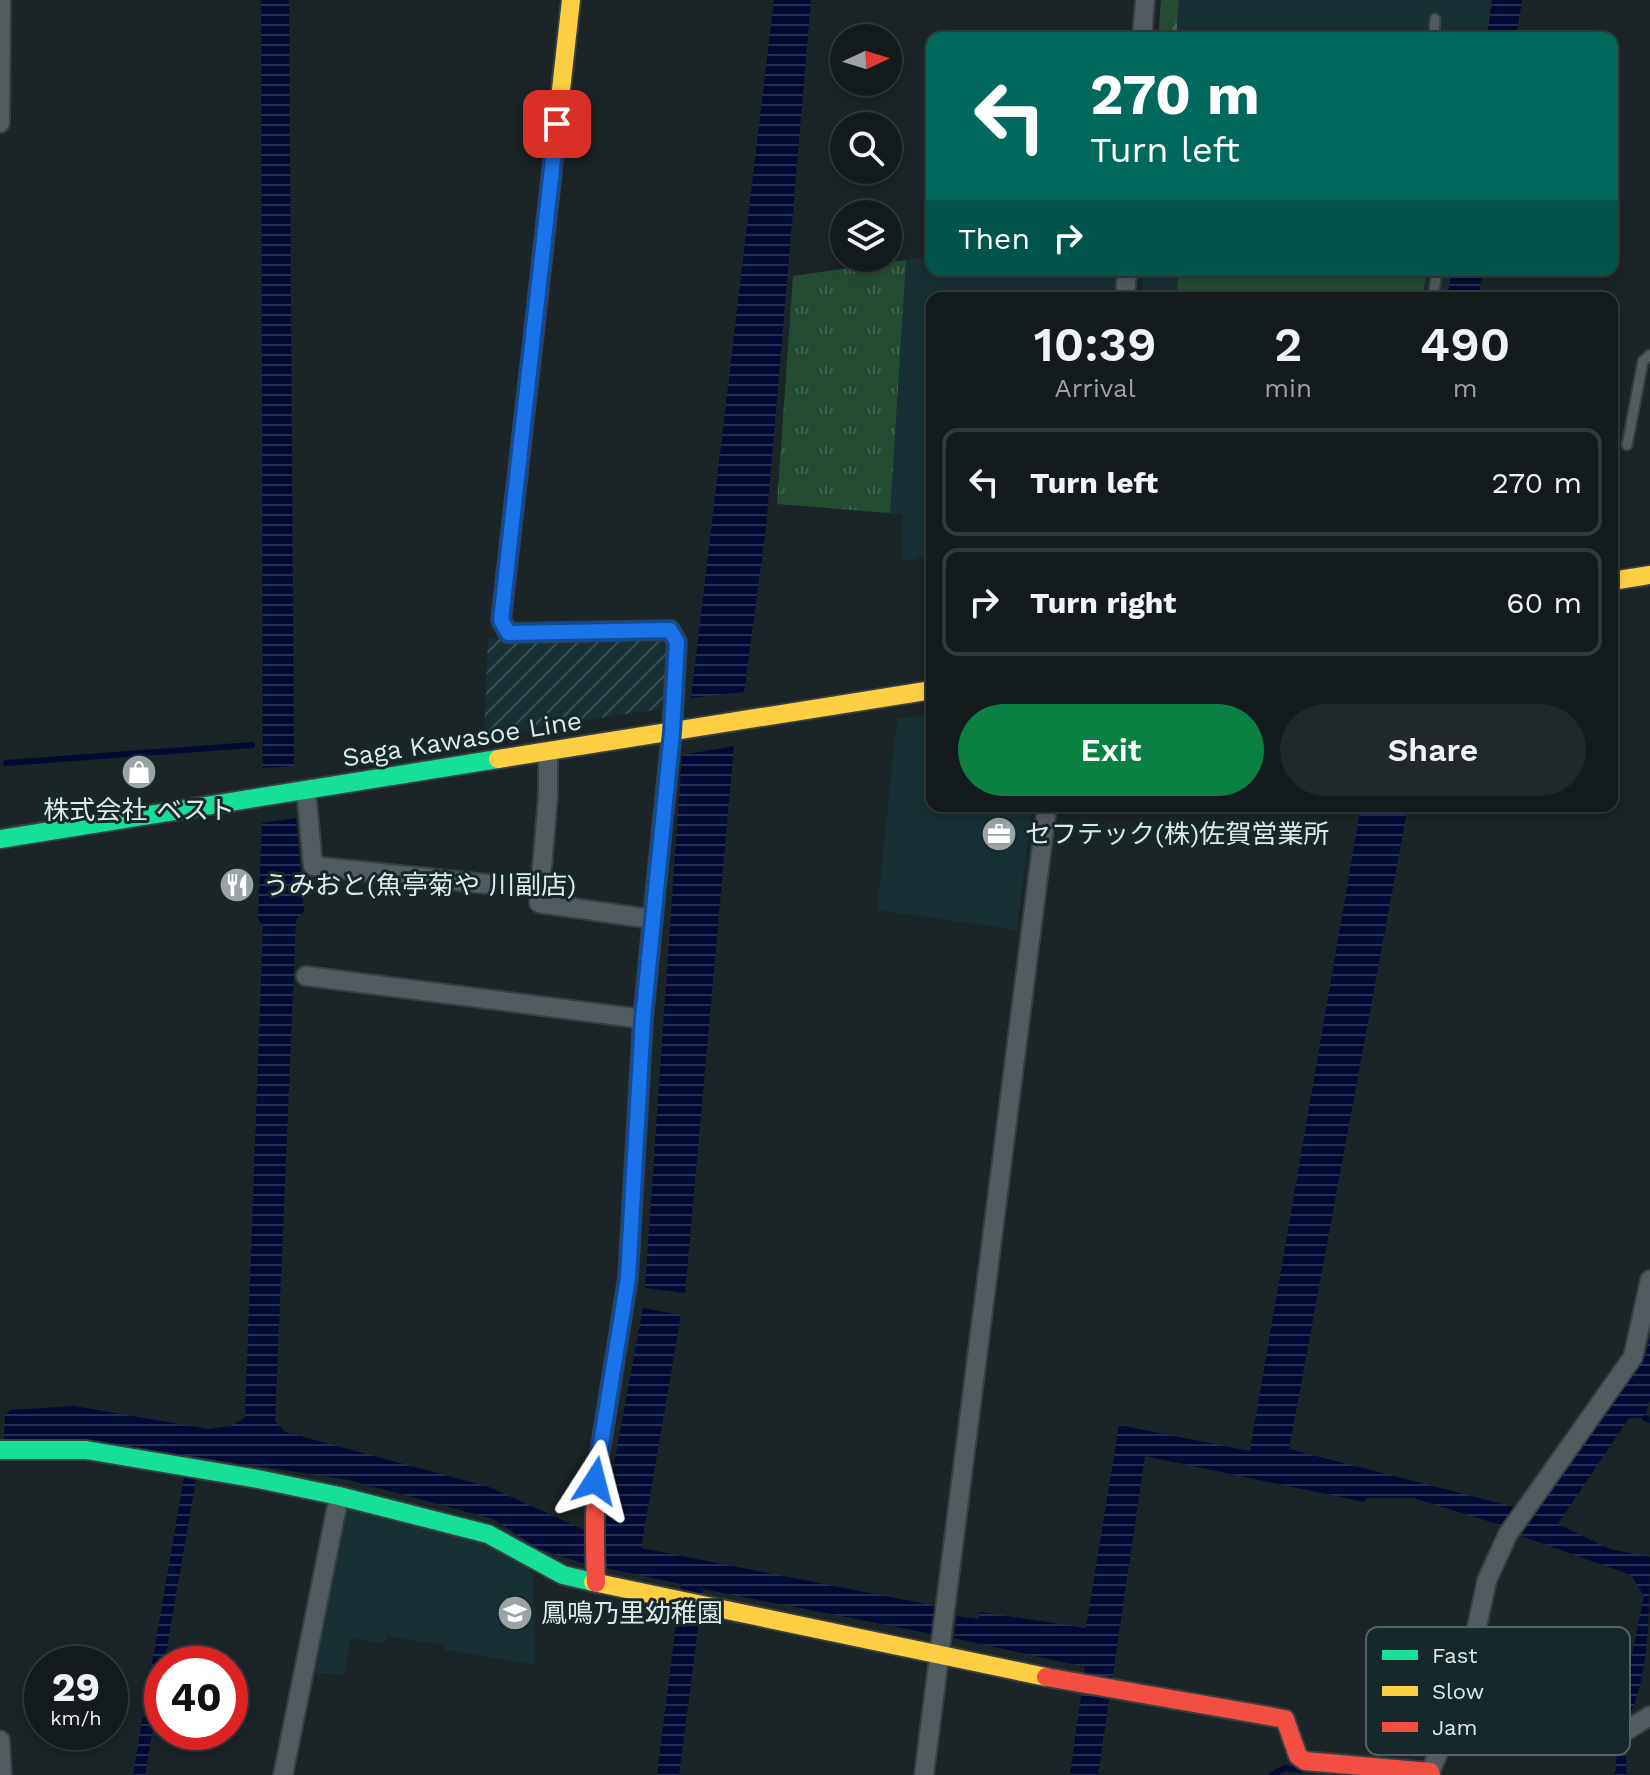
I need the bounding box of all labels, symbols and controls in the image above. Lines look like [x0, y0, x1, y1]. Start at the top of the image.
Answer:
north arrow [830, 24, 902, 96]
map controls [830, 24, 902, 272]
text: 270 m [1090, 62, 1260, 128]
icon: left [958, 64, 1062, 168]
pin [523, 90, 591, 158]
icon: arrive [535, 102, 579, 146]
button: search [830, 112, 902, 184]
text: Turn left [1090, 129, 1240, 171]
button: layers [830, 200, 902, 272]
icon: right [1046, 216, 1090, 260]
text: Then [958, 221, 1030, 256]
text: 10:39 [1034, 316, 1157, 373]
text: 2 [1274, 316, 1302, 373]
text: 490 [1420, 316, 1510, 373]
text: Arrival [1055, 373, 1136, 403]
text: min [1264, 373, 1312, 403]
text: m [1453, 373, 1477, 403]
icon: left [962, 460, 1006, 504]
text: Turn left [1030, 465, 1158, 500]
text: 270 m [1491, 465, 1582, 500]
icon: right [962, 580, 1006, 624]
text: Turn right [1030, 585, 1176, 620]
text: 60 m [1506, 585, 1582, 620]
button: Exit [958, 704, 1264, 796]
button: Share [1280, 704, 1586, 796]
street label: Saga Kawasoe Line [340, 705, 584, 773]
shop icon: 株式会社 ベスト [120, 753, 158, 791]
place label: 株式会社 ベスト [43, 795, 235, 825]
office icon: セフテック(株)佐賀営業所 [980, 815, 1018, 853]
place label: セフテック(株)佐賀営業所 [1025, 819, 1329, 849]
restaurant icon: うみおと(魚亭菊や 川副店) [218, 866, 256, 904]
place label: うみおと(魚亭菊や 川副店) [263, 870, 576, 900]
position arrow [553, 1439, 637, 1523]
school or university icon: 鳳鳴乃里幼稚園 [496, 1594, 534, 1632]
place label: 鳳鳴乃里幼稚園 [541, 1598, 723, 1628]
legend [1366, 1627, 1630, 1755]
text: Fast [1432, 1643, 1478, 1668]
speed limit sign: 40 [144, 1646, 248, 1750]
text: 29 [52, 1664, 100, 1711]
text: Slow [1432, 1679, 1484, 1704]
text: km/h [50, 1706, 102, 1730]
text: Jam [1432, 1715, 1477, 1740]

